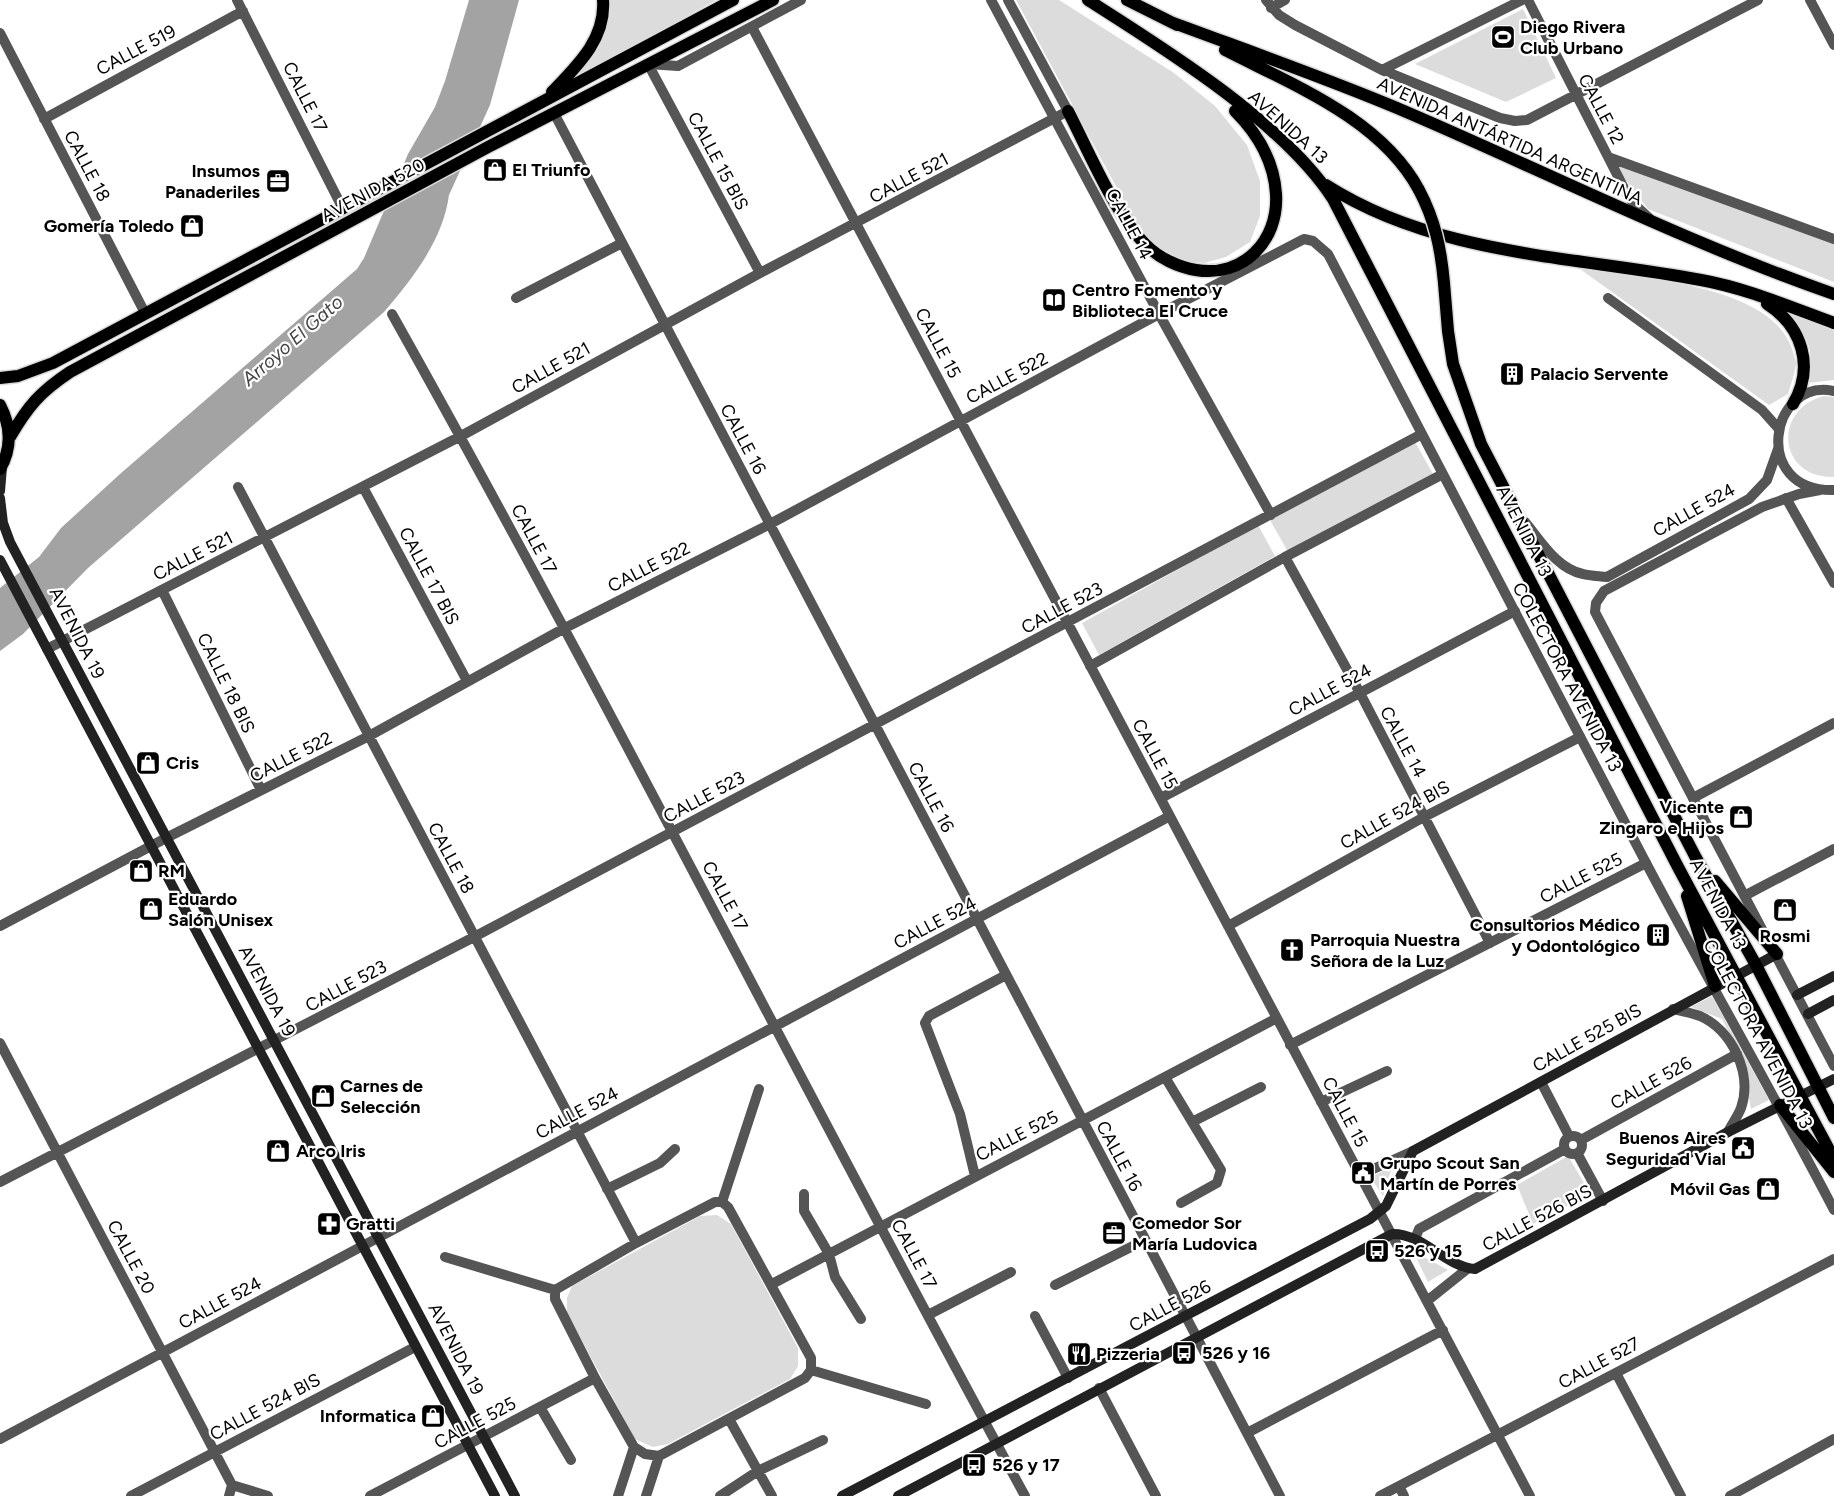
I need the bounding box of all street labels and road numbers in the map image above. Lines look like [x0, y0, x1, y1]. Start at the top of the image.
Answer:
street label: CALLE 519 [92, 20, 180, 80]
street label: CALLE 17 [278, 58, 332, 136]
street label: CALLE 12 [1573, 70, 1629, 148]
street label: AVENIDA ANTÁRTIDA ARGENTINA [1374, 72, 1646, 210]
street label: AVENIDA 13 [1244, 86, 1332, 168]
street label: CALLE 15 BIS [683, 108, 753, 214]
street label: CALLE 18 [59, 127, 115, 205]
street label: CALLE 521 [865, 148, 953, 208]
street label: AVENIDA 520 [317, 153, 429, 227]
street label: CALLE 14 [1101, 185, 1157, 263]
street label: CALLE 15 [910, 304, 966, 382]
street label: CALLE 521 [508, 337, 594, 399]
street label: CALLE 522 [962, 347, 1052, 409]
street label: CALLE 16 [715, 400, 771, 478]
street label: CALLE 524 [1649, 478, 1739, 542]
street label: AVENIDA 13 [1492, 482, 1556, 580]
street label: CALLE 17 [506, 500, 562, 578]
street label: CALLE 17 BIS [394, 523, 464, 629]
street label: CALLE 521 [149, 526, 237, 586]
street label: CALLE 522 [604, 537, 694, 597]
street label: CALLE 523 [1017, 577, 1107, 639]
street label: COLECTORA AVENIDA 13 [1508, 579, 1626, 775]
street label: AVENIDA 19 [45, 583, 109, 683]
street label: CALLE 18 BIS [192, 629, 260, 737]
street label: CALLE 524 [1285, 659, 1375, 721]
street label: CALLE 14 [1375, 703, 1431, 781]
street label: CALLE 15 [1127, 715, 1183, 793]
street label: CALLE 522 [246, 727, 336, 787]
street label: CALLE 16 [903, 758, 959, 836]
street label: CALLE 523 [659, 766, 749, 828]
street label: CALLE 524 BIS [1336, 776, 1454, 854]
street label: CALLE 18 [423, 819, 479, 897]
street label: CALLE 525 [1536, 848, 1626, 908]
street label: AVENIDA 13 [1685, 855, 1751, 953]
street label: CALLE 17 [697, 857, 753, 935]
street label: CALLE 524 [890, 892, 980, 954]
street label: COLECTORA AVENIDA 13 [1699, 936, 1817, 1132]
street label: AVENIDA 19 [234, 942, 300, 1040]
street label: CALLE 523 [301, 955, 391, 1017]
street label: CALLE 525 BIS [1529, 999, 1645, 1077]
street label: CALLE 526 [1606, 1052, 1696, 1114]
street label: CALLE 15 [1317, 1073, 1373, 1151]
street label: CALLE 524 [532, 1082, 622, 1144]
street label: CALLE 525 [972, 1106, 1062, 1166]
street label: CALLE 16 [1091, 1117, 1147, 1195]
street label: CALLE 526 BIS [1478, 1180, 1596, 1256]
street label: CALLE 17 [886, 1215, 942, 1293]
street label: CALLE 20 [102, 1216, 160, 1298]
street label: CALLE 524 [175, 1272, 265, 1334]
street label: CALLE 526 [1125, 1275, 1215, 1337]
street label: AVENIDA 19 [424, 1299, 488, 1399]
street label: CALLE 527 [1555, 1332, 1644, 1394]
street label: CALLE 524 BIS [206, 1369, 324, 1445]
street label: CALLE 525 [430, 1392, 520, 1454]

